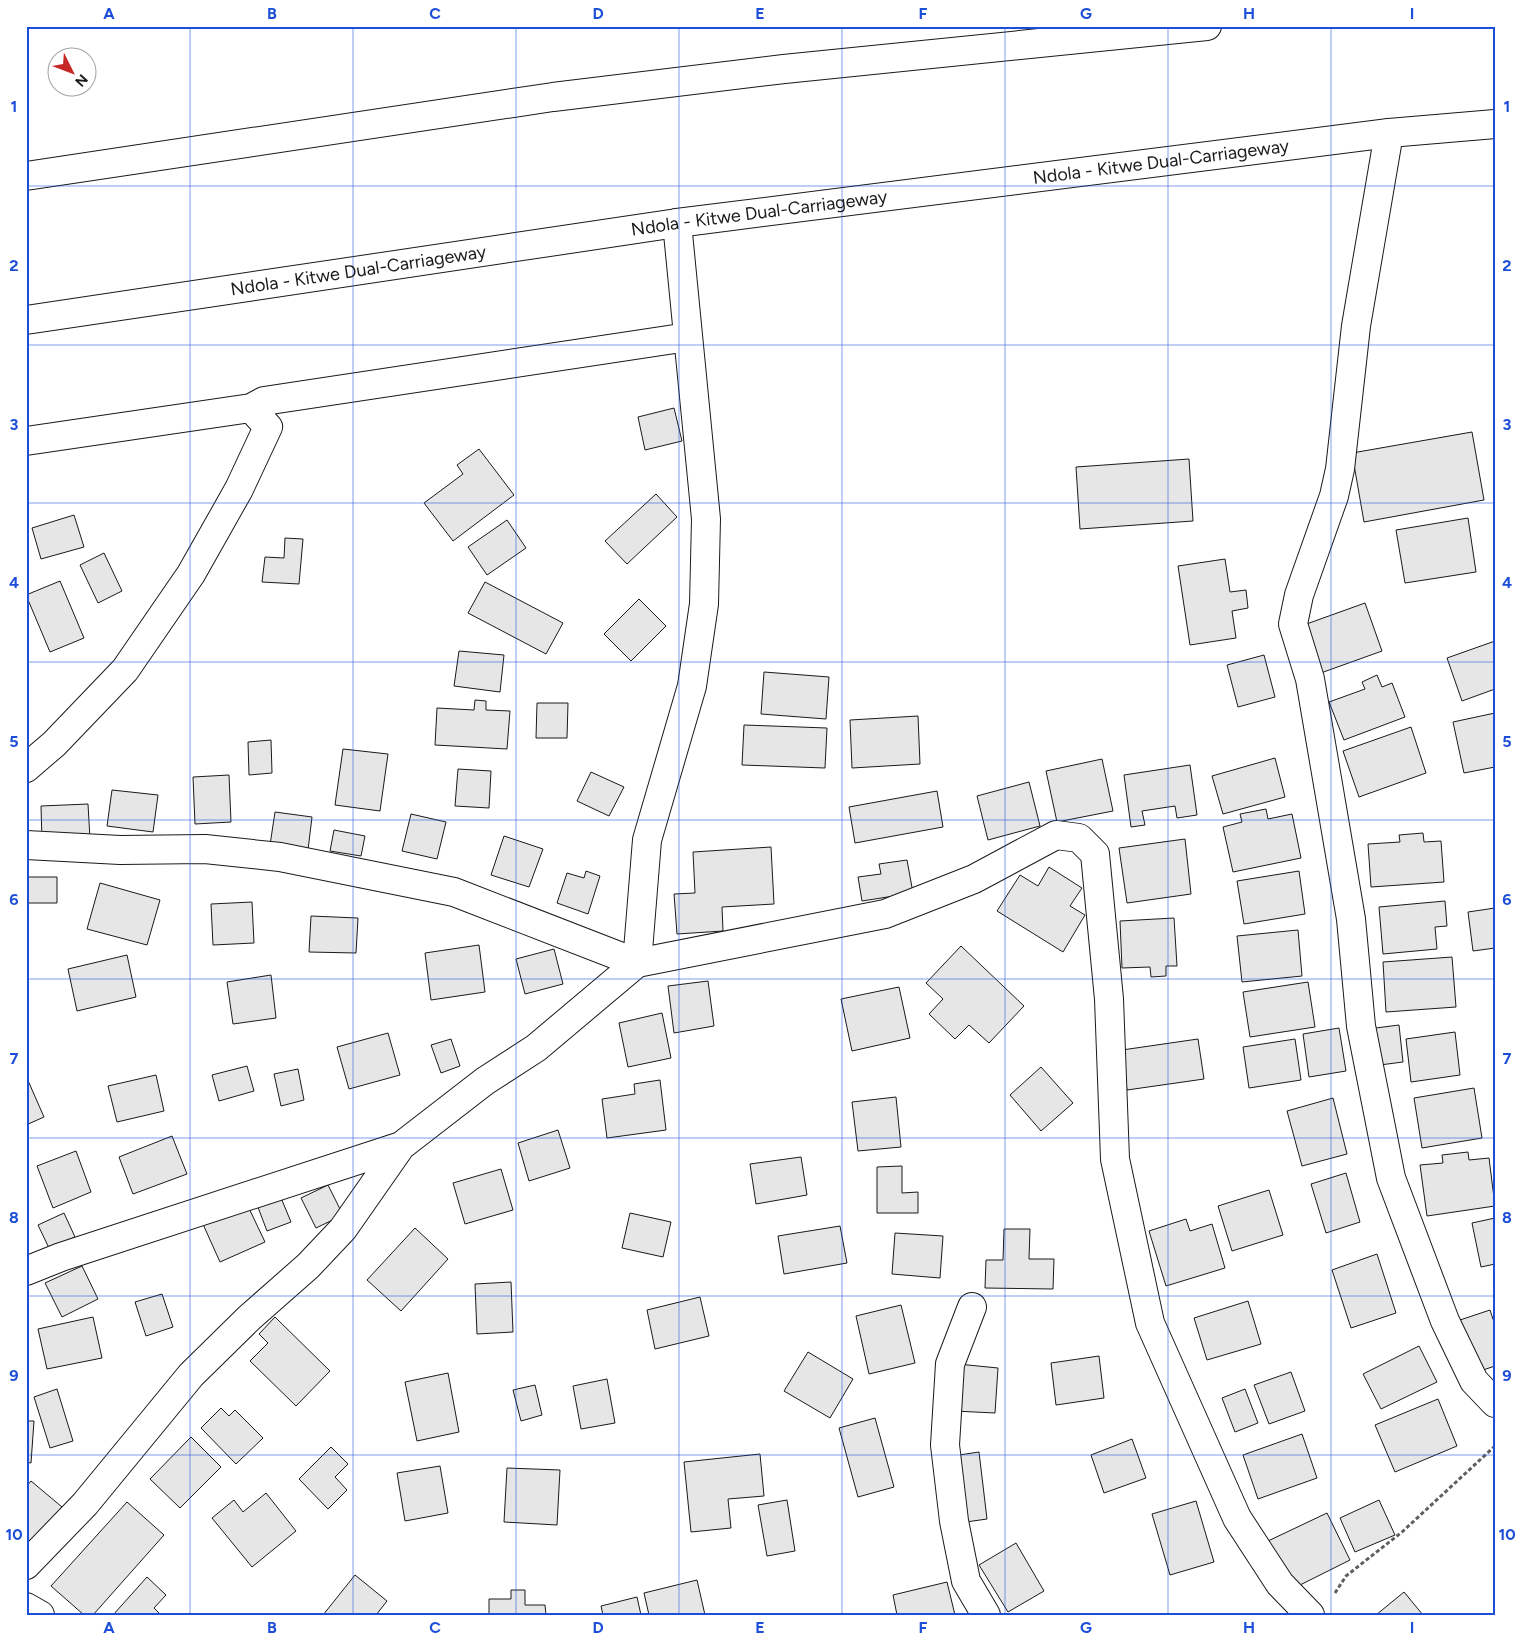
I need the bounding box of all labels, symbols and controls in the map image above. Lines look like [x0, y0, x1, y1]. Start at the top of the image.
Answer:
text: A [103, 4, 115, 23]
text: B [267, 4, 277, 23]
text: C [429, 4, 441, 23]
text: D [592, 4, 604, 23]
text: E [755, 4, 765, 23]
text: F [919, 4, 928, 23]
text: G [1080, 4, 1092, 23]
text: H [1243, 4, 1255, 23]
text: I [1410, 4, 1414, 23]
north arrow [48, 48, 98, 98]
text: N [71, 71, 91, 90]
text: 1 [11, 97, 17, 116]
text: 1 [1504, 97, 1510, 116]
street label: Ndola - Kitwe Dual-Carriageway [1032, 135, 1291, 189]
street label: Ndola - Kitwe Dual-Carriageway [630, 185, 889, 241]
street label: Ndola - Kitwe Dual-Carriageway [229, 241, 488, 300]
text: 2 [9, 256, 19, 275]
text: 2 [1502, 256, 1512, 275]
text: 3 [10, 415, 19, 434]
text: 3 [1503, 415, 1512, 434]
text: 4 [9, 573, 19, 592]
text: 4 [1502, 573, 1512, 592]
text: 5 [9, 732, 19, 751]
text: 5 [1502, 732, 1512, 751]
text: 6 [9, 890, 19, 909]
text: 6 [1502, 890, 1512, 909]
text: 7 [10, 1049, 19, 1068]
text: 7 [1503, 1049, 1512, 1068]
text: 8 [9, 1208, 19, 1227]
text: 8 [1502, 1208, 1512, 1227]
text: 9 [9, 1366, 19, 1385]
text: 9 [1502, 1366, 1512, 1385]
text: 10 [5, 1525, 23, 1544]
text: 10 [1498, 1525, 1516, 1544]
text: A [103, 1618, 115, 1637]
text: B [267, 1618, 277, 1637]
text: C [429, 1618, 441, 1637]
text: D [592, 1618, 604, 1637]
text: E [755, 1618, 765, 1637]
text: F [919, 1618, 928, 1637]
text: G [1080, 1618, 1092, 1637]
text: H [1243, 1618, 1255, 1637]
text: I [1410, 1618, 1414, 1637]

